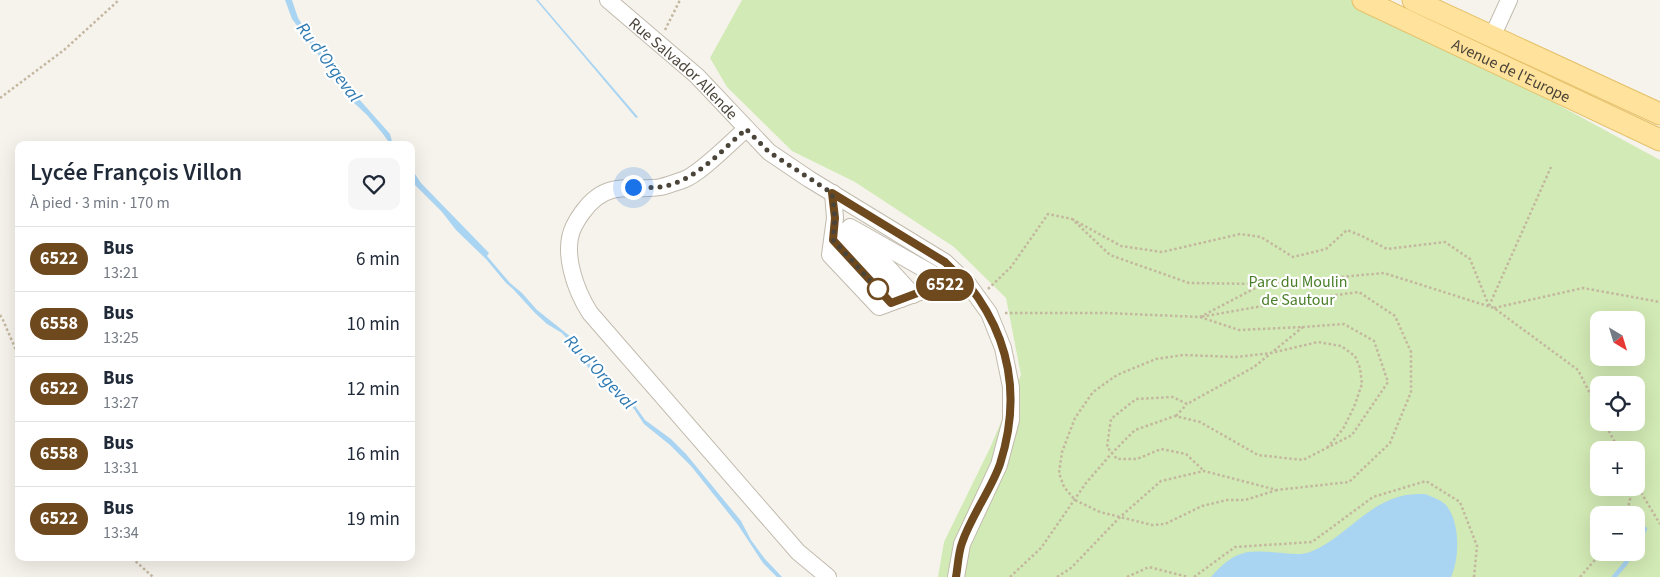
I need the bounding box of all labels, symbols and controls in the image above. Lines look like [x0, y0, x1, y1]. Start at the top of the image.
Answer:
street label: Rue Salvador Allende [624, 13, 743, 125]
water label: Ru d'Orgeval [290, 17, 367, 108]
street label: Avenue de l'Europe [1448, 33, 1574, 108]
text: Lycée François Villon [30, 155, 242, 190]
button: heart [348, 158, 400, 210]
your location [621, 175, 646, 200]
text: À pied · 3 min · 170 m [30, 192, 170, 214]
text: Bus [103, 235, 134, 262]
text: 6522 [40, 246, 78, 271]
text: 6 min [356, 246, 400, 273]
text: 13:21 [103, 262, 139, 284]
line badge: 6522 [910, 269, 980, 301]
park label: Parc du Moulin de Sautour [1249, 271, 1347, 311]
text: 6522 [926, 272, 964, 297]
unlabelled marker [867, 278, 889, 300]
text: Bus [103, 300, 134, 327]
text: 6558 [40, 311, 78, 336]
text: 10 min [346, 311, 400, 338]
north arrow [1590, 311, 1645, 366]
map controls [1590, 311, 1645, 561]
text: 13:25 [103, 327, 139, 349]
water label: Ru d'Orgeval [558, 329, 641, 416]
text: Bus [103, 365, 134, 392]
text: 6522 [40, 376, 78, 401]
text: 12 min [346, 376, 400, 403]
button: locate [1590, 376, 1645, 431]
text: 13:27 [103, 392, 139, 414]
text: Bus [103, 430, 134, 457]
text: 6558 [40, 441, 78, 466]
text: 16 min [346, 441, 400, 468]
button: + [1590, 441, 1645, 496]
text: 13:31 [103, 457, 139, 479]
text: Bus [103, 495, 134, 522]
text: 6522 [40, 506, 78, 531]
text: 19 min [346, 506, 400, 533]
button: − [1590, 506, 1645, 561]
text: 13:34 [103, 522, 139, 544]

